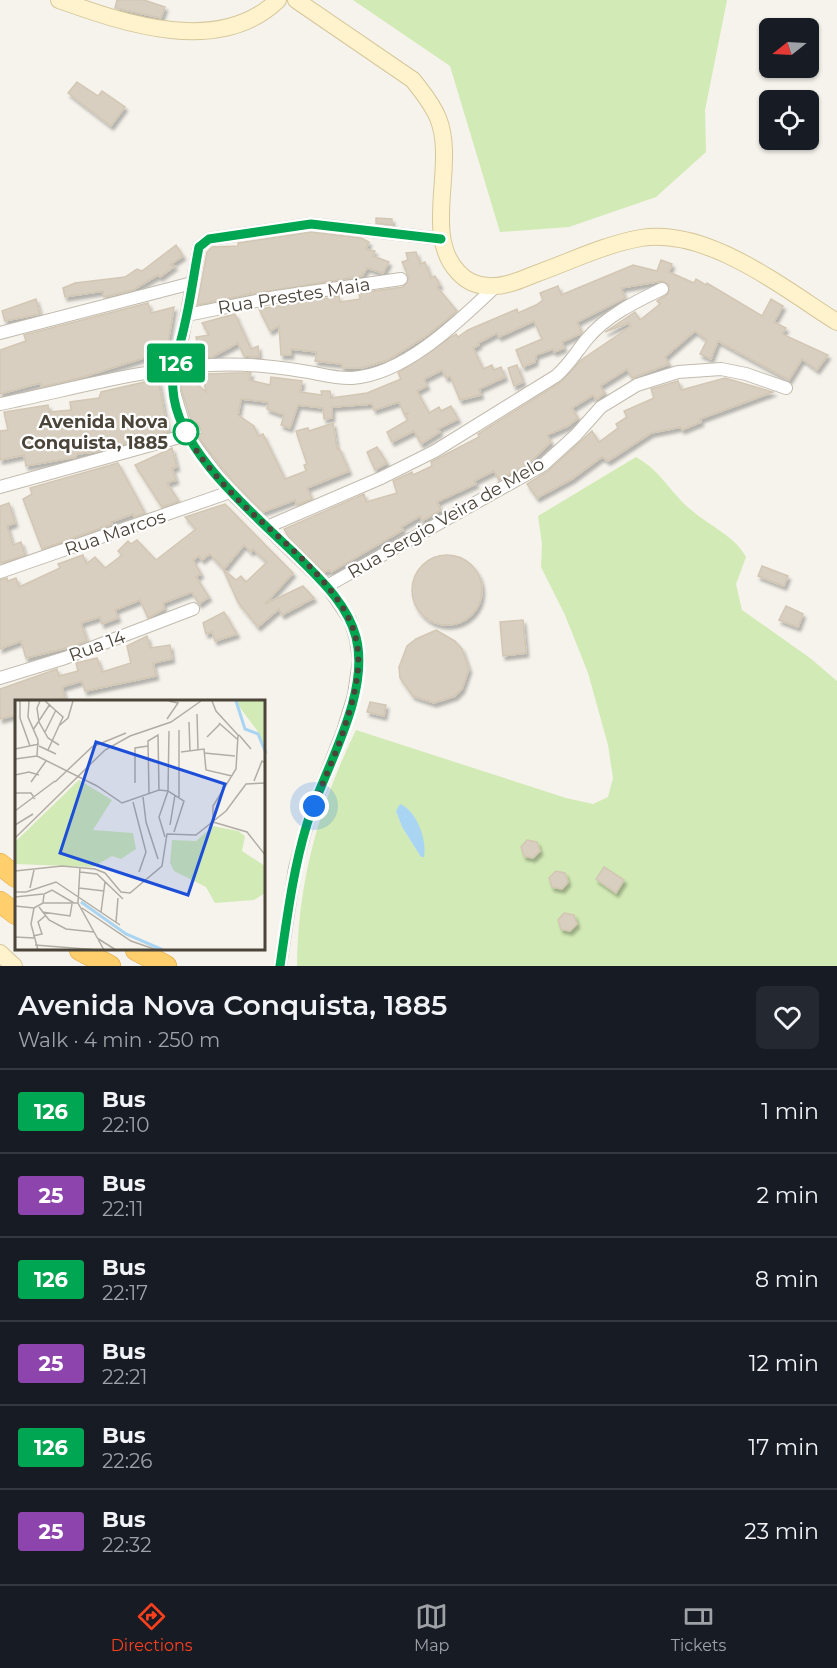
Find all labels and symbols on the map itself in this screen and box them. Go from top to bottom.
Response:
north arrow [759,18,819,78]
street label: Rua Prestes Maia [216,273,372,319]
line badge: 126 [142,344,210,382]
place label: Avenida Nova Conquista, 1885 [21,411,168,454]
marker: Avenida Nova Conquista, 1885 [173,419,199,445]
street label: Rua Sergio Veira de Melo [344,453,548,583]
street label: Rua Marcos [62,505,169,561]
street label: Rua 14 [66,626,129,666]
inset map [15,700,266,951]
your location [299,791,329,821]

